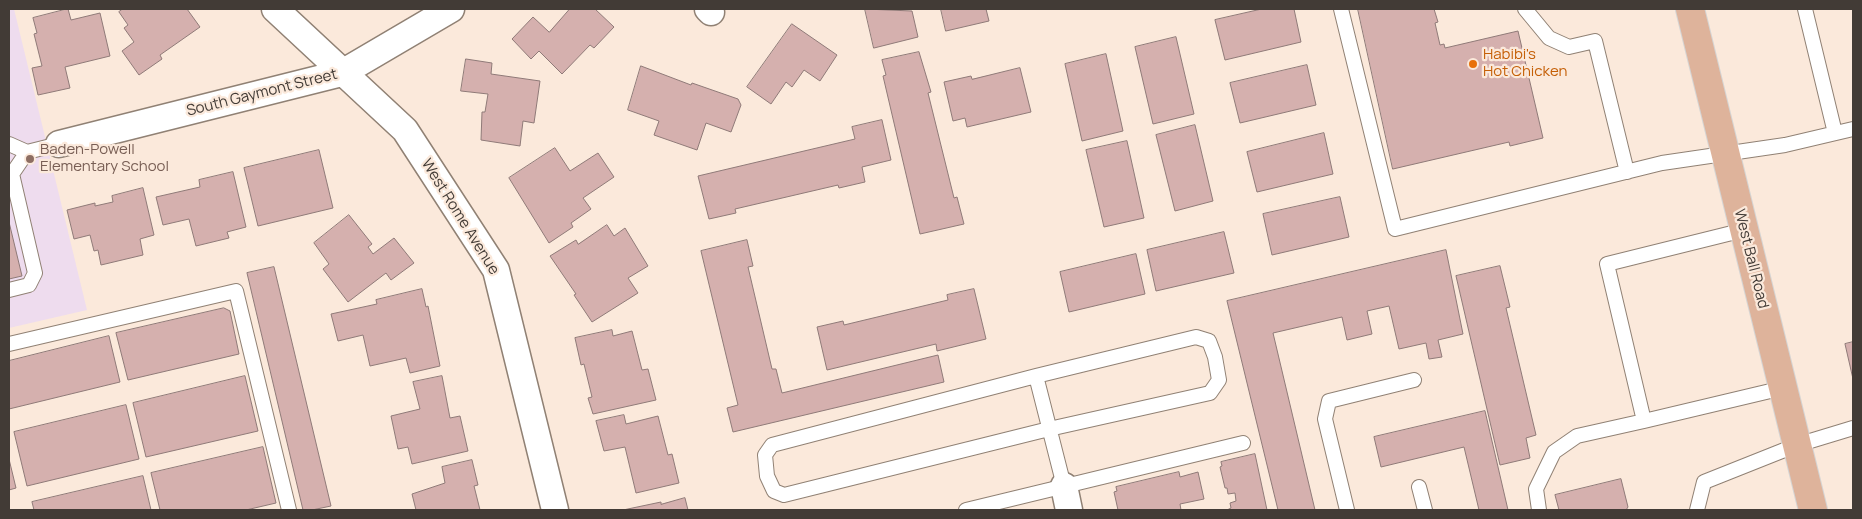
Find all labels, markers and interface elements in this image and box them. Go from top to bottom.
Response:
place label: Habibi's Hot Chicken [1483,46,1567,81]
marker: Habibi's Hot Chicken [1467,58,1479,70]
street label: South Gaymont Street [185,66,339,120]
place label: Baden-Powell Elementary School [40,141,169,176]
marker: Baden-Powell Elementary School [24,153,36,165]
street label: West Rome Avenue [417,156,503,278]
street label: West Ball Road [1730,207,1772,311]

